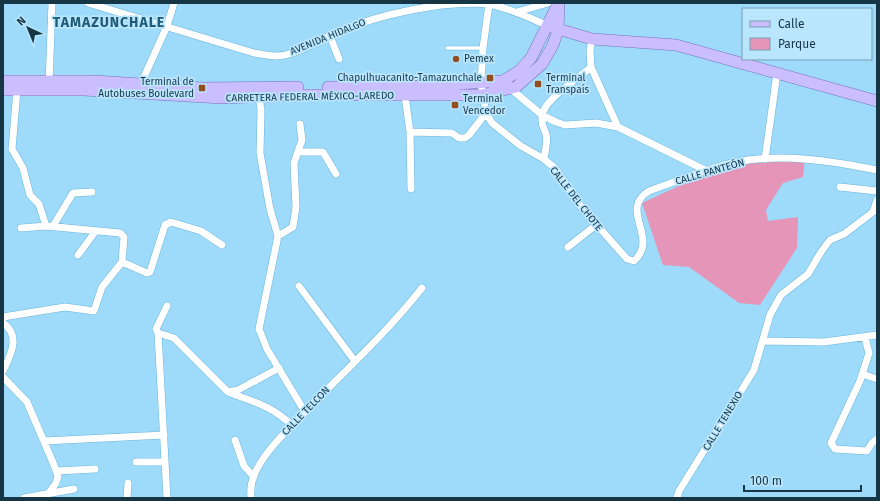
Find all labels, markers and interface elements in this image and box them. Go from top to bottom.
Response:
north arrow [8,8,48,48]
legend [742,8,872,60]
text: N [14,14,29,28]
district label: TAMAZUNCHALE [53,14,165,31]
street label: AVENIDA HIDALGO [288,16,368,58]
text: Calle [778,17,805,31]
text: Parque [778,37,816,51]
place label: Pemex [464,53,494,65]
marker: Pemex [451,54,461,64]
place label: Chapulhuacanito-Tamazunchale [337,72,482,84]
place label: Terminal Transpaís [546,72,589,96]
marker: Chapulhuacanito-Tamazunchale [485,73,495,83]
place label: Terminal de Autobuses Boulevard [98,76,194,100]
marker: Terminal Transpaís [533,79,543,89]
marker: Terminal de Autobuses Boulevard [197,83,207,93]
street label: CARRETERA FEDERAL MÉXICO-LAREDO [226,88,394,104]
place label: Terminal Vencedor [463,93,505,117]
marker: Terminal Vencedor [450,100,460,110]
street label: CALLE PANTEÓN [674,154,746,188]
street label: CALLE DEL CHOTE [547,164,605,234]
street label: CALLE TELCON [280,384,332,438]
street label: CALLE TENEXIO [701,389,746,453]
scale bar [744,467,861,493]
text: 100 m [750,474,782,488]

